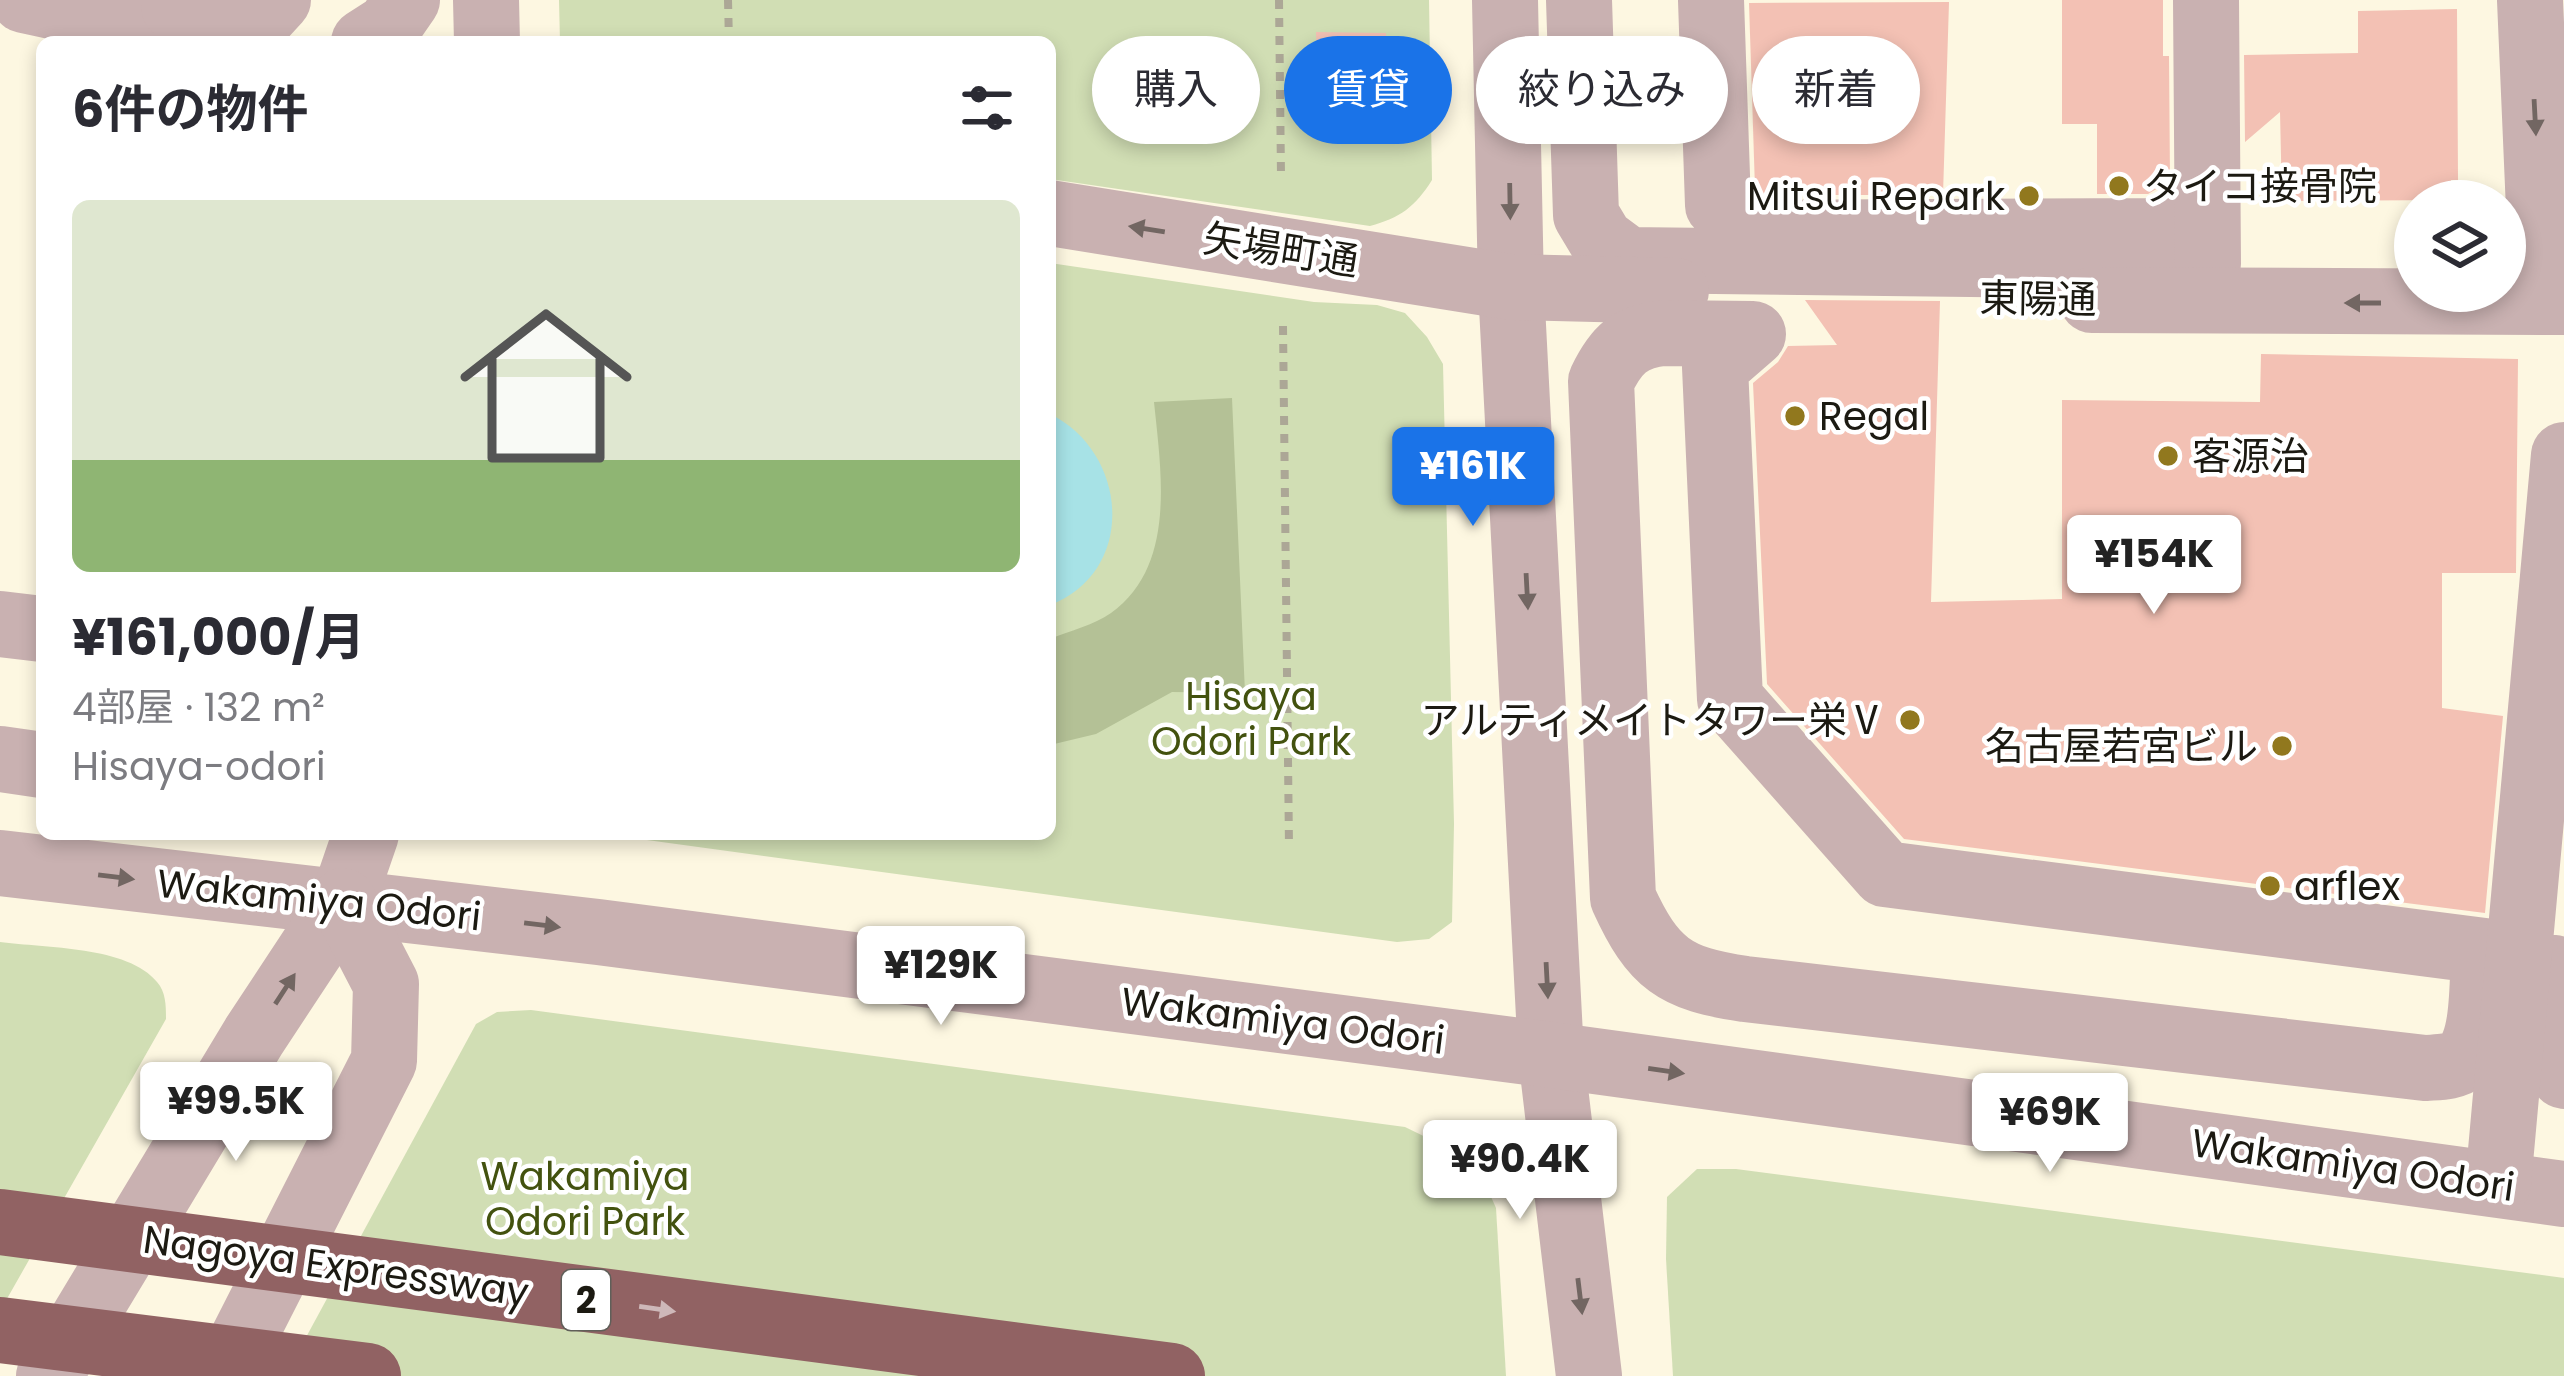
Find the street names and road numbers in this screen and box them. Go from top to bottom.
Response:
street label: 矢場町通 [1200,211,1362,289]
street label: 東陽通 [1979,270,2097,328]
street label: Wakamiya Odori [154,856,484,944]
street label: Wakamiya Odori [1118,974,1448,1068]
street label: Wakamiya Odori [2188,1115,2518,1215]
street label: Nagoya Expressway [140,1212,532,1320]
road number: 2 [562,1270,610,1330]

